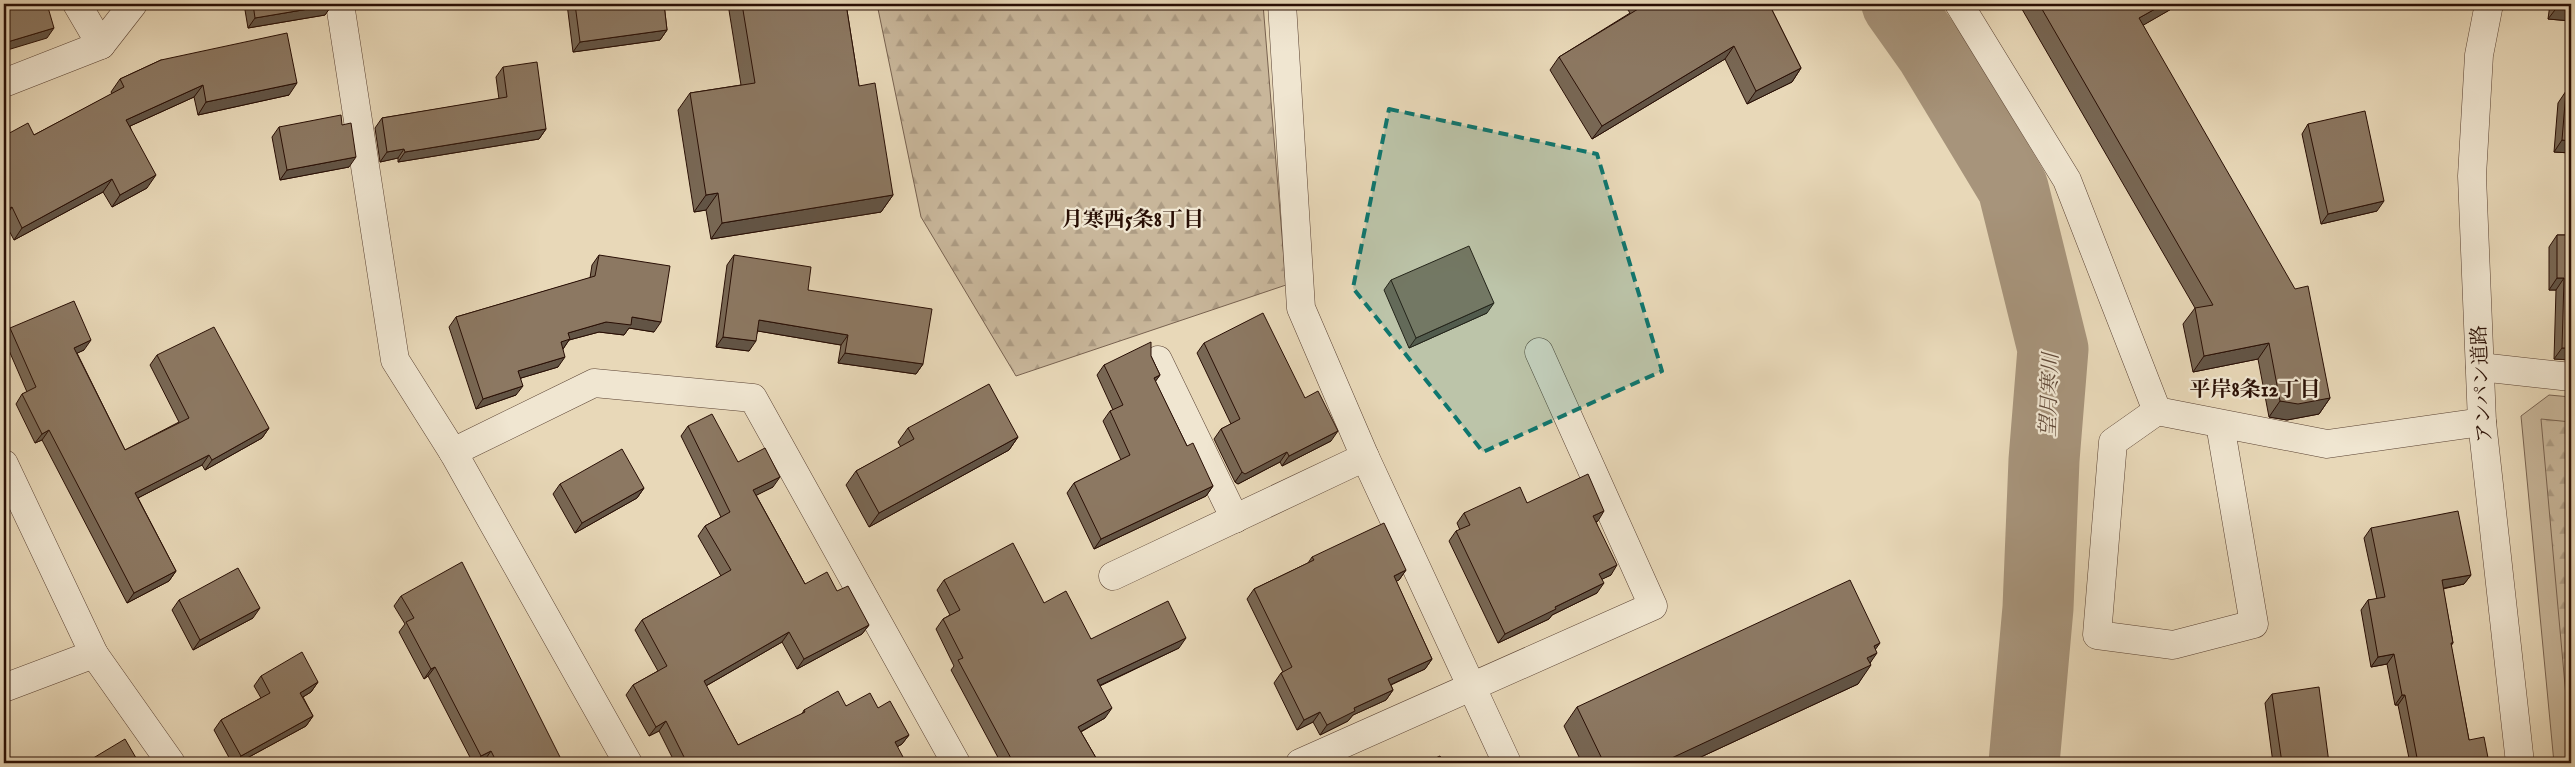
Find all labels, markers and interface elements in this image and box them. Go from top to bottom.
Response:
district label: 月寒西5条8丁目 [1062,207,1204,234]
street label: アンパン道路 [2467,324,2498,443]
water label: 望月寒川 [2036,351,2066,437]
district label: 平岸8条12丁目 [2190,377,2320,404]

